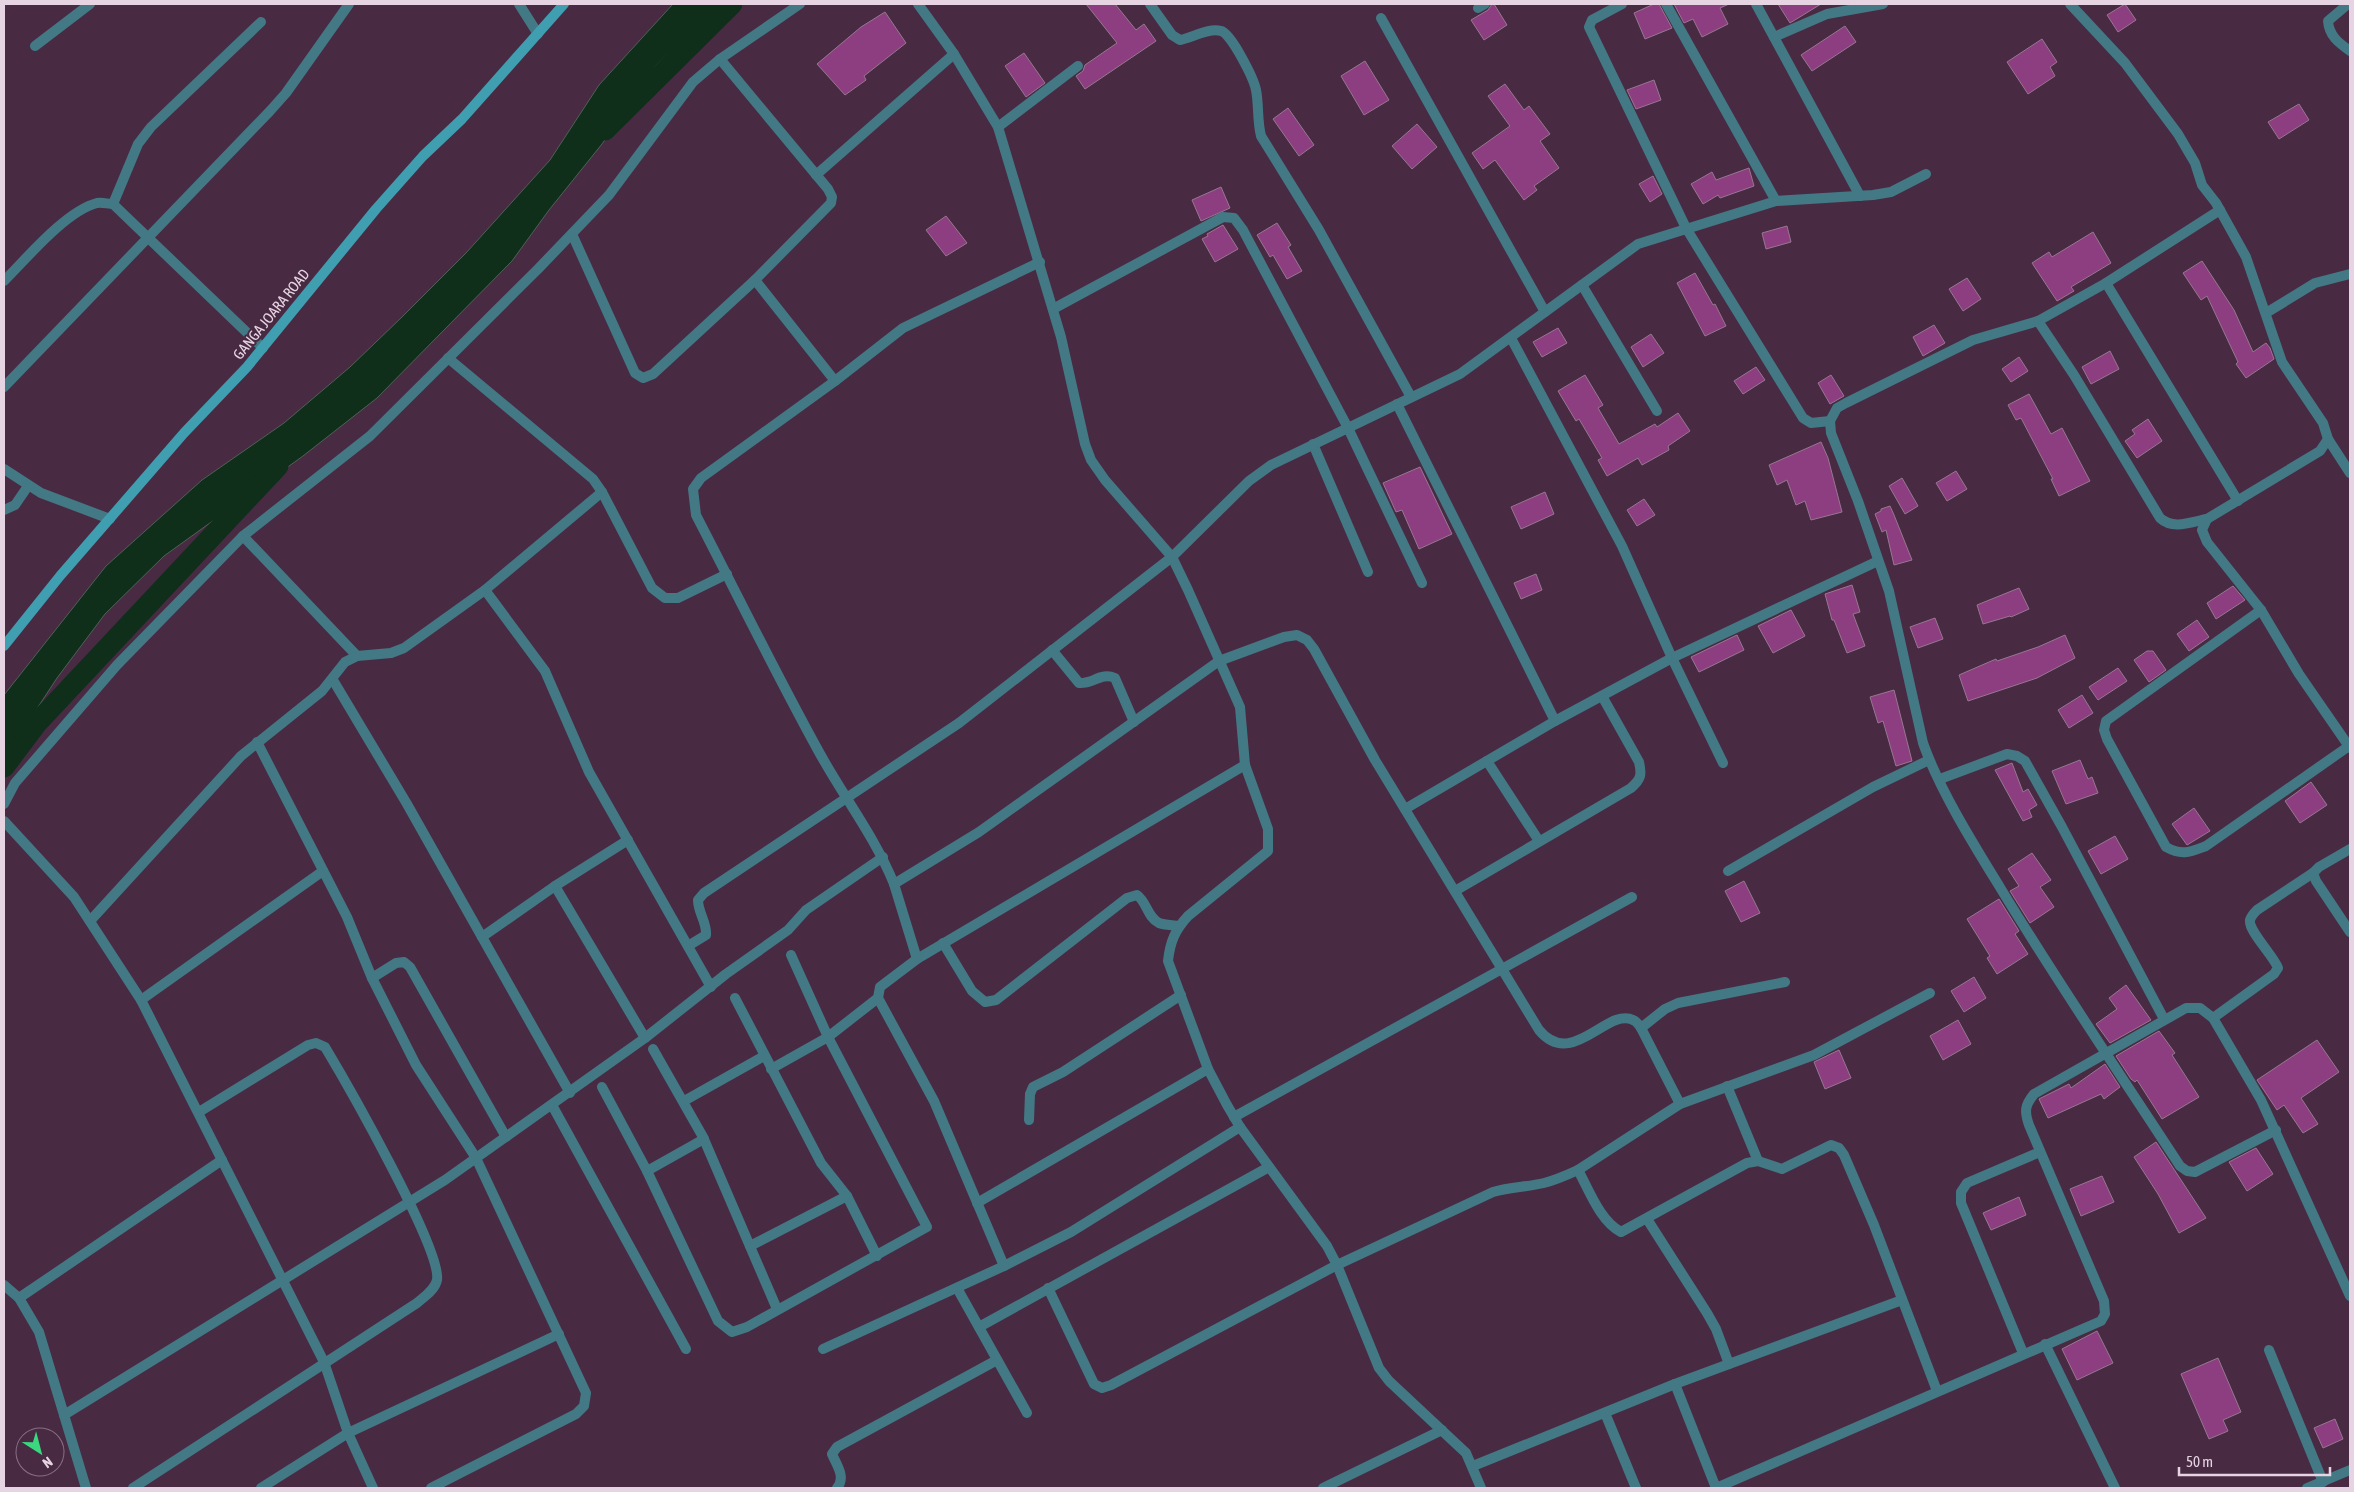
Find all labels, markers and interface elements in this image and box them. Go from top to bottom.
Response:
street label: GANGA JOARA ROAD [229,265,313,363]
north arrow [15,1427,65,1477]
scale bar [2179,1444,2330,1476]
text: 50 m [2186,1453,2213,1470]
text: N [40,1454,56,1471]

